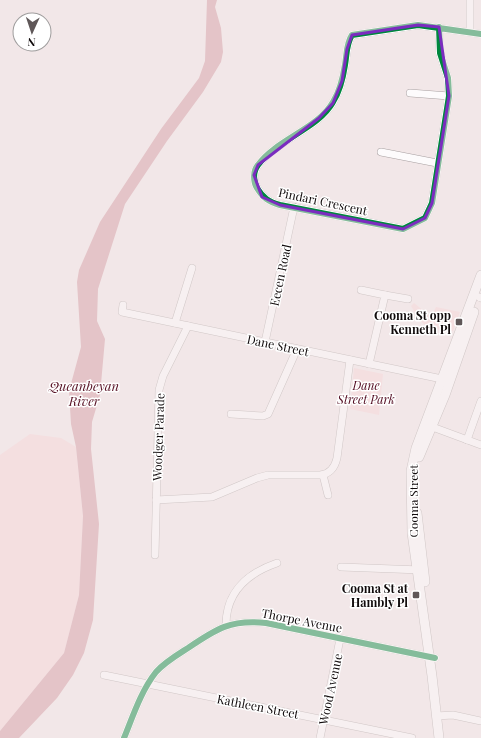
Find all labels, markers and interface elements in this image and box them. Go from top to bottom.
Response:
north arrow [12,12,52,52]
text: N [27,35,36,50]
street label: Pindari Crescent [277,184,370,218]
street label: Eecen Road [266,243,294,307]
place label: Cooma St opp Kenneth Pl [374,307,451,337]
marker: Cooma St opp Kenneth Pl [454,317,464,327]
street label: Dane Street [246,331,311,360]
water label: Queanbeyan River [48,377,119,409]
park label: Dane Street Park [336,377,395,407]
street label: Woodger Parade [148,393,168,482]
street label: Cooma Street [405,464,421,538]
place label: Cooma St at Hambly Pl [342,580,409,610]
marker: Cooma St at Hambly Pl [411,590,421,600]
street label: Thorpe Avenue [260,604,344,636]
street label: Wood Avenue [314,652,345,727]
street label: Kathleen Street [216,690,301,722]

